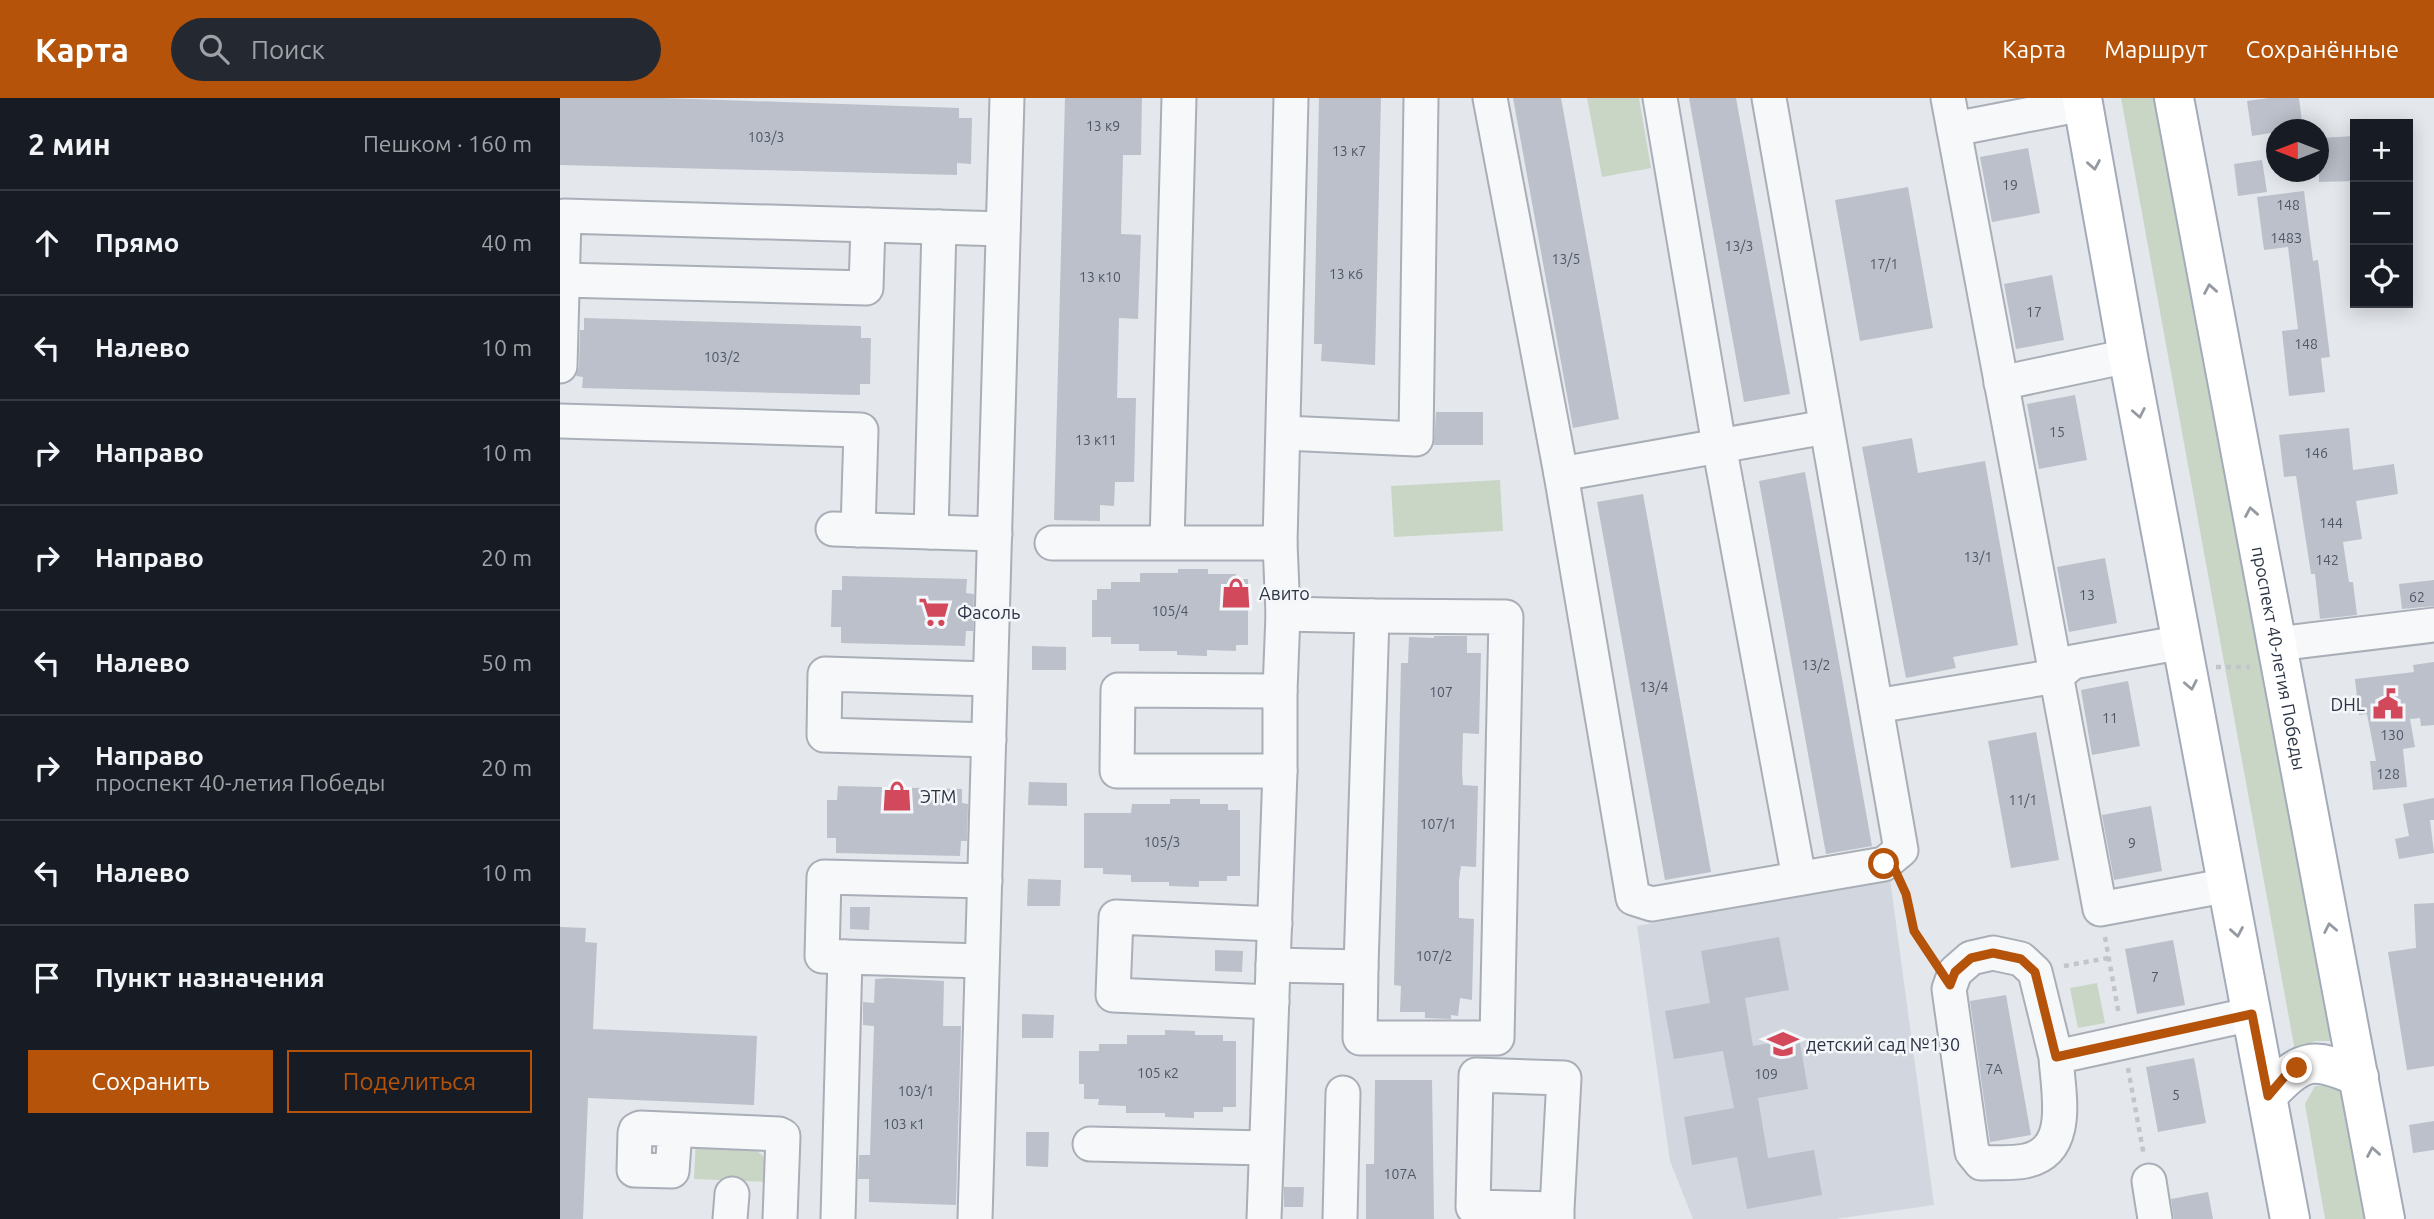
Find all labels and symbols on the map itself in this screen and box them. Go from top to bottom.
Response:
house number: 13 к9 [1086,118,1120,134]
north arrow [2266,119,2329,182]
house number: 103/3 [748,129,784,145]
house number: 13 к7 [1332,143,1366,159]
one-way arrow [2086,159,2101,171]
house number: 19 [2002,177,2018,193]
house number: 148 [2276,197,2300,213]
house number: 148З [2270,230,2302,246]
house number: 13/3 [1725,238,1753,254]
house number: 13/5 [1552,251,1580,267]
house number: 17/1 [1870,256,1898,272]
house number: 13 к6 [1329,266,1363,282]
house number: 13 к10 [1079,269,1121,285]
one-way arrow [2203,283,2218,295]
house number: 17 [2026,304,2042,320]
house number: 148 [2294,336,2318,352]
house number: 103/2 [704,349,740,365]
one-way arrow [2131,407,2146,419]
house number: 15 [2049,424,2065,440]
house number: 13 к11 [1075,432,1117,448]
house number: 146 [2304,445,2328,461]
one-way arrow [2244,506,2259,518]
house number: 144 [2319,515,2343,531]
street label: проспект 40-летия Победы [2249,545,2310,772]
house number: 13/1 [1964,549,1992,565]
house number: 142 [2315,552,2339,568]
shop icon: Авито [1219,576,1253,610]
place label: Авито [1259,583,1310,603]
house number: 13 [2079,587,2095,603]
house number: 62 [2409,589,2425,605]
supermarket icon: Фасоль [917,595,951,629]
place label: Фасоль [957,602,1020,622]
house number: 105/4 [1152,603,1188,619]
house number: 13/2 [1802,657,1830,673]
house number: 13/4 [1640,679,1669,695]
one-way arrow [2183,679,2198,691]
house number: 107 [1429,684,1453,700]
public building icon: DHL [2371,687,2405,721]
place label: DHL [2331,694,2365,714]
house number: 11 [2102,710,2118,726]
house number: 130 [2380,727,2404,743]
house number: 128 [2376,766,2400,782]
shop icon: ЭТМ [880,779,914,813]
place label: ЭТМ [920,786,956,806]
house number: 11/1 [2009,792,2037,808]
house number: 107/1 [1420,816,1456,832]
house number: 105/3 [1144,834,1180,850]
house number: 9 [2128,835,2136,851]
route start [1868,848,1899,879]
one-way arrow [2324,922,2339,934]
one-way arrow [2229,926,2244,938]
house number: 107/2 [1416,948,1452,964]
house number: 7 [2151,969,2159,985]
school or university icon: детский сад №130 [1766,1027,1800,1061]
place label: детский сад №130 [1806,1034,1960,1054]
route end [2281,1052,2312,1083]
house number: 7А [1986,1061,2003,1077]
house number: 105 к2 [1137,1065,1179,1081]
house number: 109 [1754,1066,1778,1082]
house number: 103/1 [898,1083,934,1099]
house number: 5 [2172,1087,2180,1103]
house number: 103 к1 [883,1116,925,1132]
one-way arrow [2366,1146,2381,1158]
house number: 107А [1384,1166,1416,1182]

